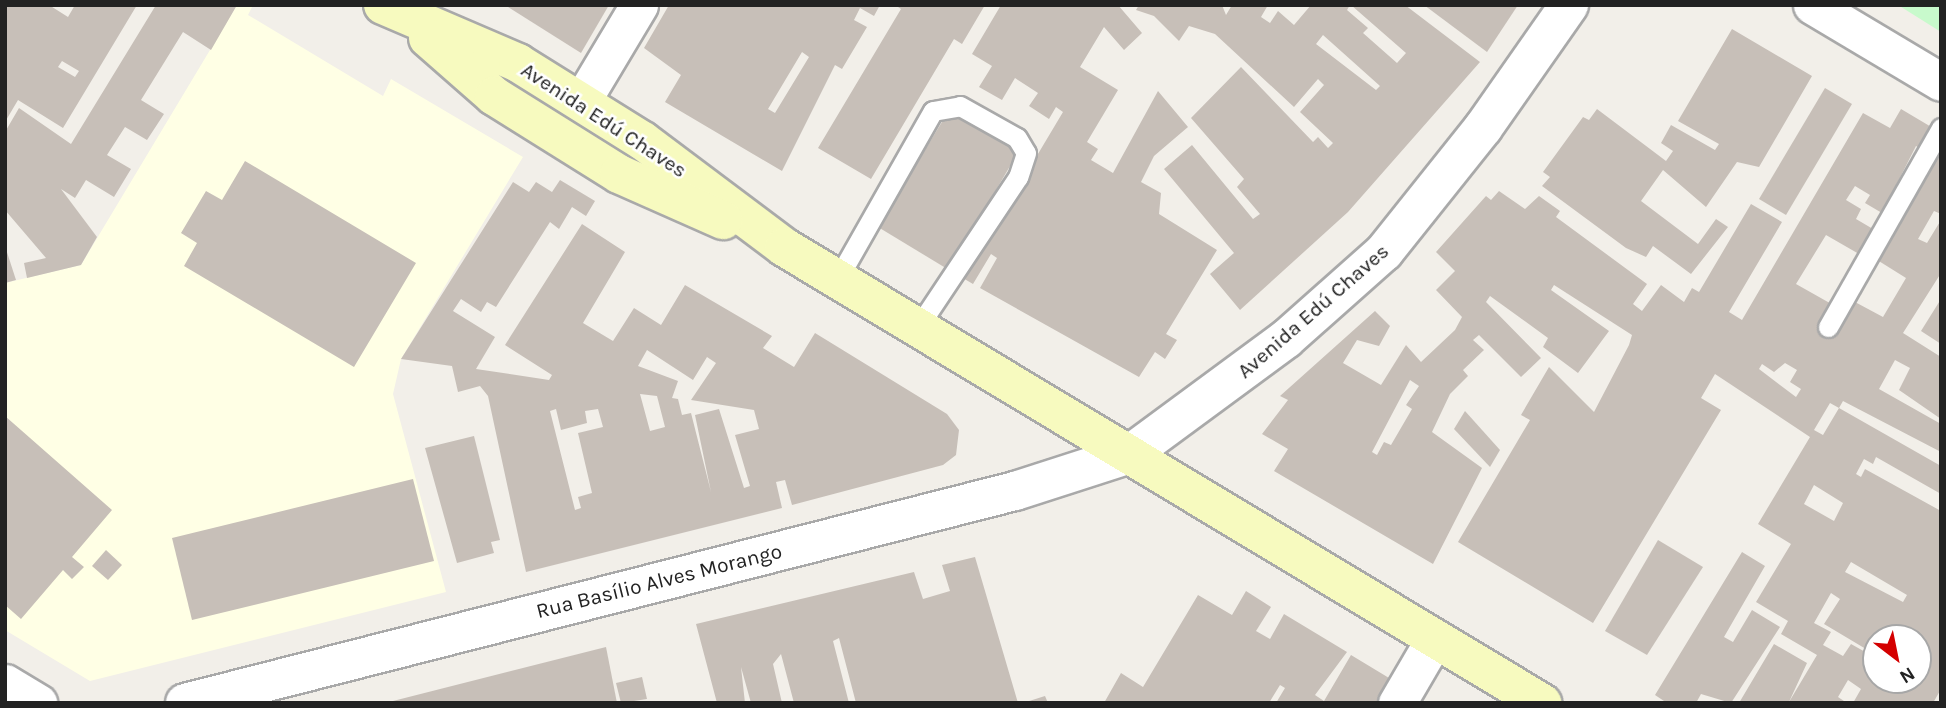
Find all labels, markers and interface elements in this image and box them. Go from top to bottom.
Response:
street label: Avenida Edú Chaves [517,57,691,183]
street label: Avenida Edú Chaves [1232,238,1394,384]
street label: Rua Basílio Alves Morango [534,538,784,624]
north arrow [1862,624,1932,694]
text: N [1895,662,1919,688]

